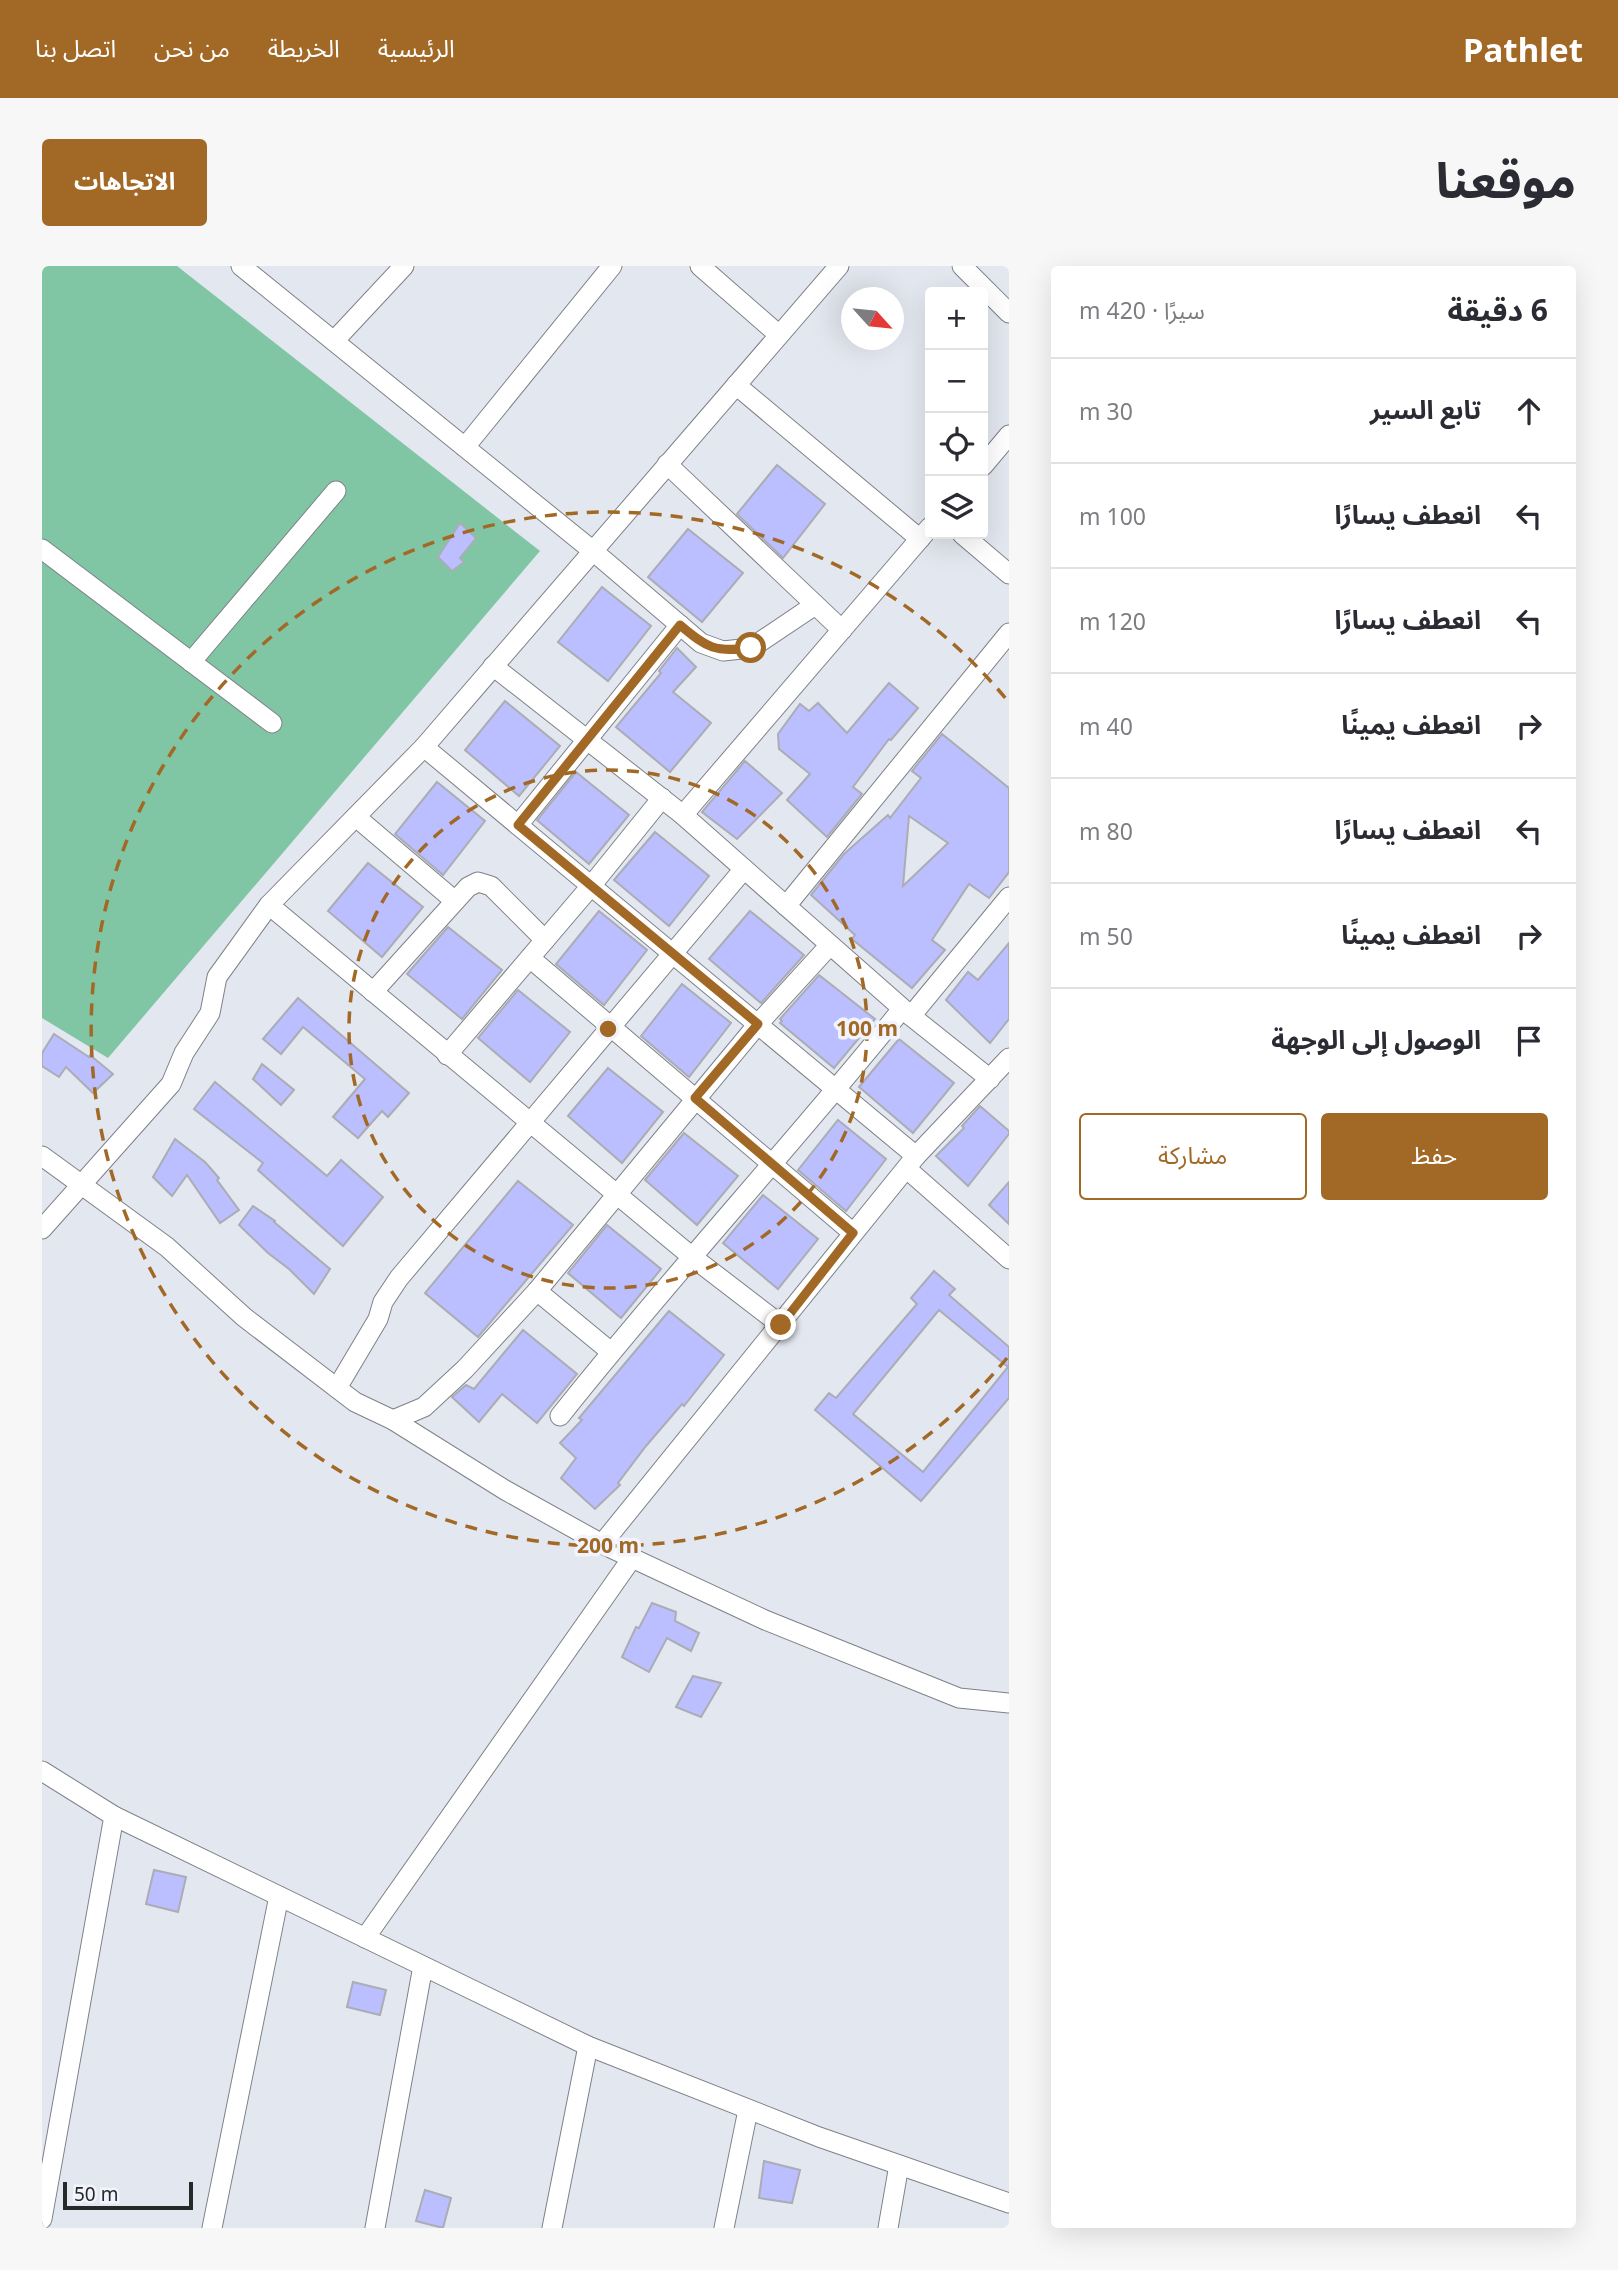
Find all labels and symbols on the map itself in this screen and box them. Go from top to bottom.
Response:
north arrow [841,287,904,350]
route start [735,632,766,663]
text: 100 m [836,1014,898,1042]
centre of rings [596,1017,620,1041]
route end [765,1309,796,1340]
text: 200 m [577,1531,639,1559]
scale bar [63,2179,192,2211]

